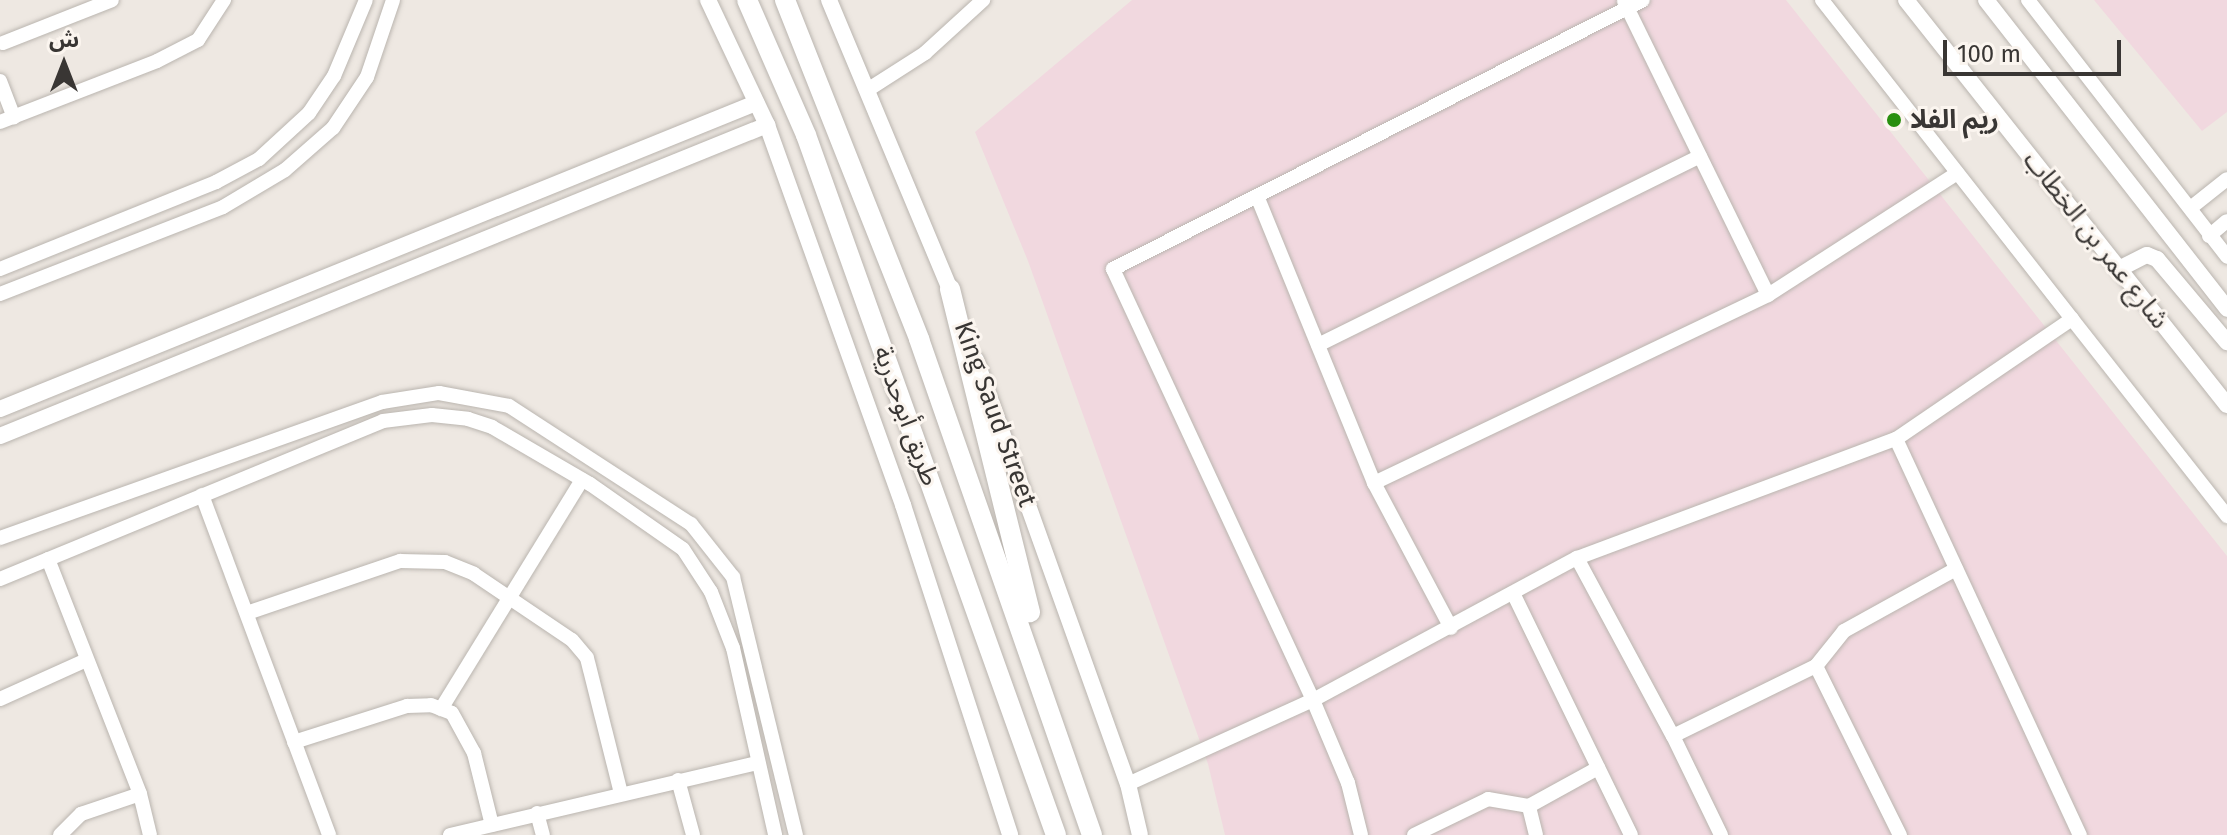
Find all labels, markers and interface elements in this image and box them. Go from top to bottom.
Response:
north arrow [24,24,104,104]
scale bar [1947,24,2125,74]
text: ش [49,26,79,53]
text: 100 m [1957,40,2021,68]
place label: ريم الفلا [1910,104,1999,136]
marker: ريم الفلا [1885,111,1903,129]
street label: شارع عمر بن الخطاب [2017,145,2175,335]
street label: King Saud Street [947,317,1043,511]
street label: طريق أبوحدرية [866,342,946,490]

